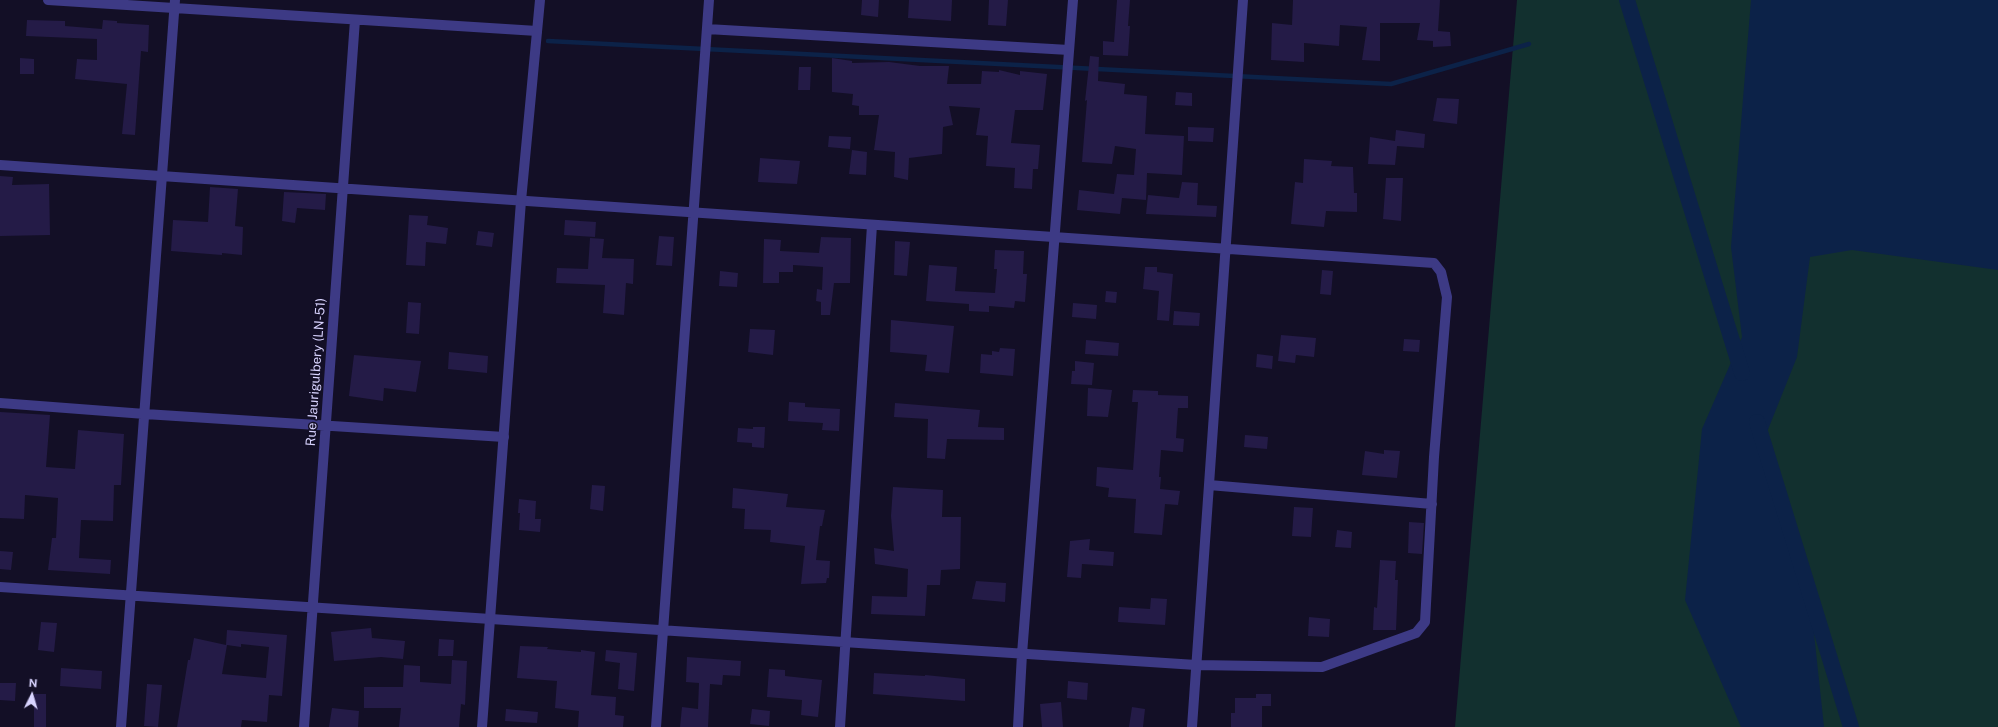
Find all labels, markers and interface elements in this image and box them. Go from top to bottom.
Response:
street label: Rue Jaurigulbery (LN-51) [303,297,329,447]
north arrow [12,675,52,715]
text: N [28,677,38,689]

